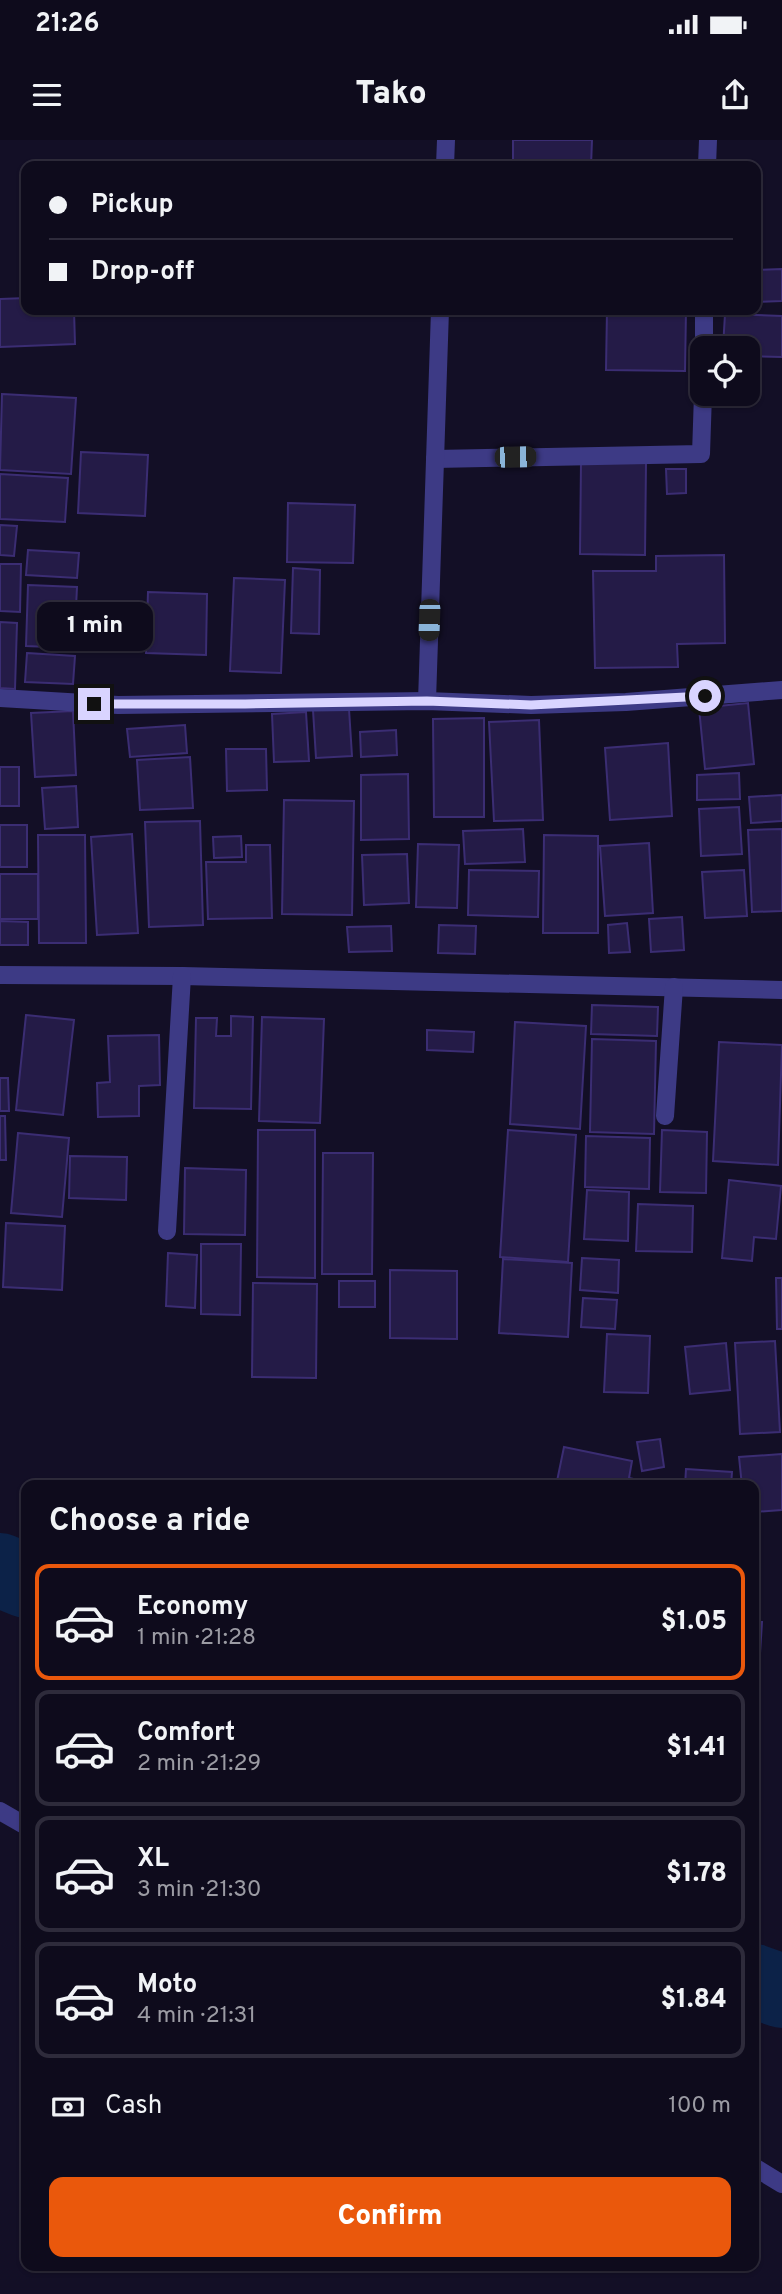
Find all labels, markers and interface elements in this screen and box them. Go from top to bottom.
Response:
text: 21:26 [35,8,100,41]
text: Tako [355,75,427,115]
icon: menu [28,76,66,114]
icon: share [716,76,754,114]
text: Pickup [91,189,174,222]
text: Drop-off [91,256,194,289]
map controls [690,336,760,406]
button: locate [690,336,760,406]
car [494,446,537,468]
car [418,599,441,641]
callout: 1 min [36,602,152,652]
text: 1 min [67,612,123,641]
route start [689,680,721,712]
route end [78,688,110,720]
text: Choose a ride [49,1502,250,1542]
icon: car [53,1591,116,1654]
text: Economy [137,1591,248,1624]
text: $1.05 [661,1606,727,1639]
text: 1 min · 21:28 [137,1624,256,1653]
icon: car [53,1717,116,1780]
text: Comfort [137,1717,235,1750]
text: $1.41 [666,1732,727,1765]
text: 2 min · 21:29 [137,1750,261,1779]
icon: car [53,1843,116,1906]
text: XL [137,1843,169,1876]
text: $1.78 [666,1858,727,1891]
text: 3 min · 21:30 [137,1876,262,1905]
icon: car [53,1969,116,2032]
text: Moto [137,1969,197,2002]
text: $1.84 [660,1984,727,2017]
text: 4 min · 21:31 [137,2002,256,2031]
icon: cash [49,2088,87,2126]
text: Cash [105,2090,162,2123]
text: 100 m [668,2092,731,2121]
button: Confirm [49,2177,731,2257]

